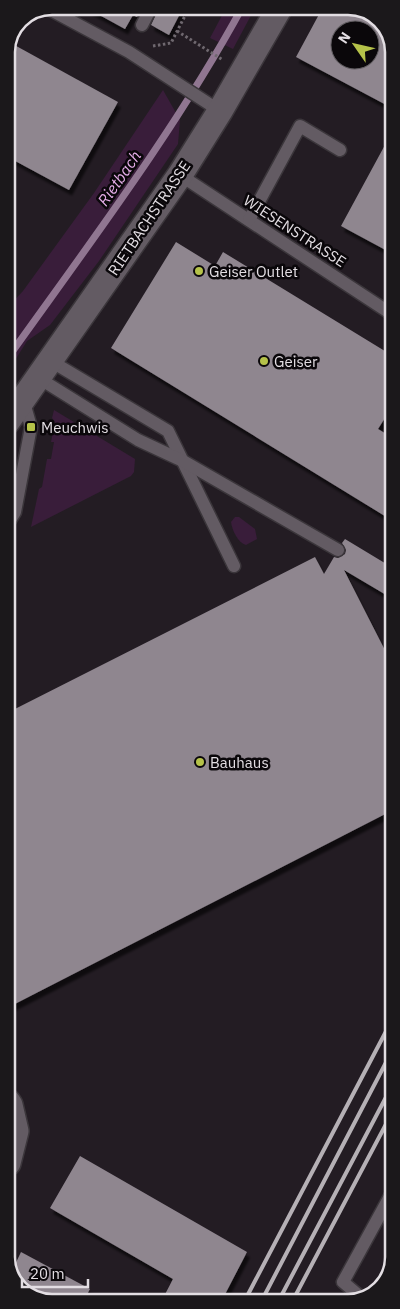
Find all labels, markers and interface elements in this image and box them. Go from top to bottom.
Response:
north arrow [330,20,380,70]
text: N [334,28,355,47]
water label: Rietbach [93,147,145,209]
street label: RIETBACHSTRASSE [104,157,194,279]
street label: WIESENSTRASSE [240,191,350,271]
place label: Geiser Outlet [209,262,298,281]
marker: Geiser Outlet [193,265,205,277]
place label: Geiser [274,352,318,371]
marker: Geiser [258,355,270,367]
place label: Meuchwis [41,418,109,437]
marker: Meuchwis [25,421,37,433]
place label: Bauhaus [210,753,269,772]
marker: Bauhaus [194,756,206,768]
scale bar [22,1256,89,1288]
text: 20 m [30,1264,65,1283]

